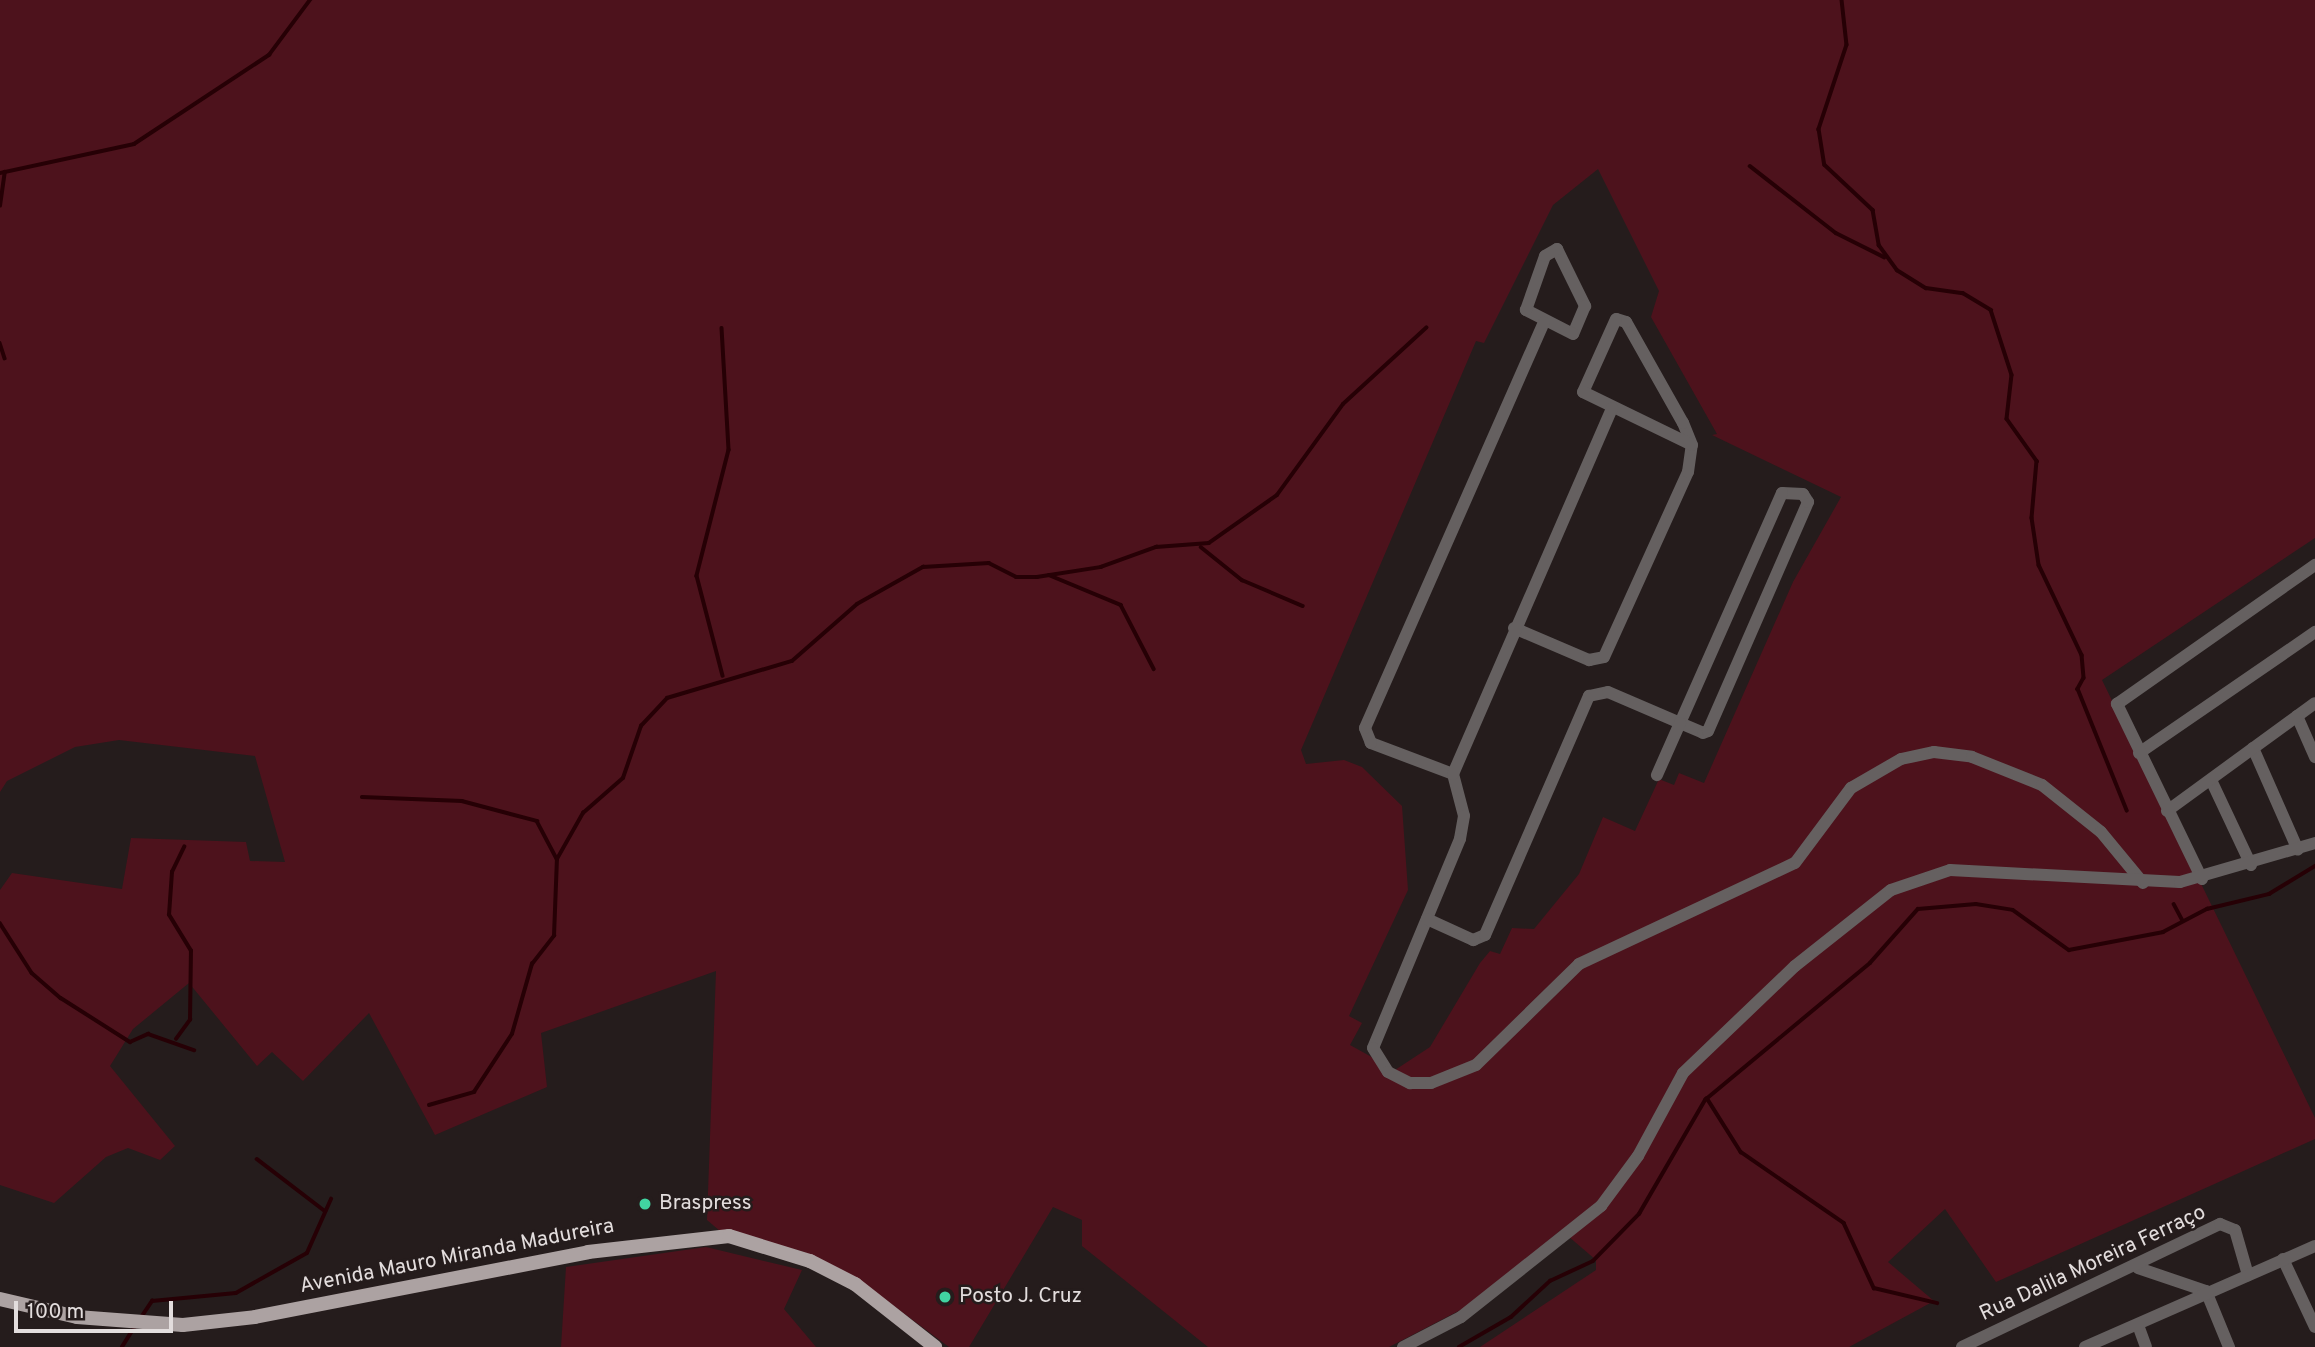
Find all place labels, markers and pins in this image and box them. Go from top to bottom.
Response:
place label: Braspress [659,1191,752,1217]
marker: Braspress [637,1196,653,1212]
place label: Posto J. Cruz [959,1284,1082,1310]
marker: Posto J. Cruz [937,1289,953,1305]

